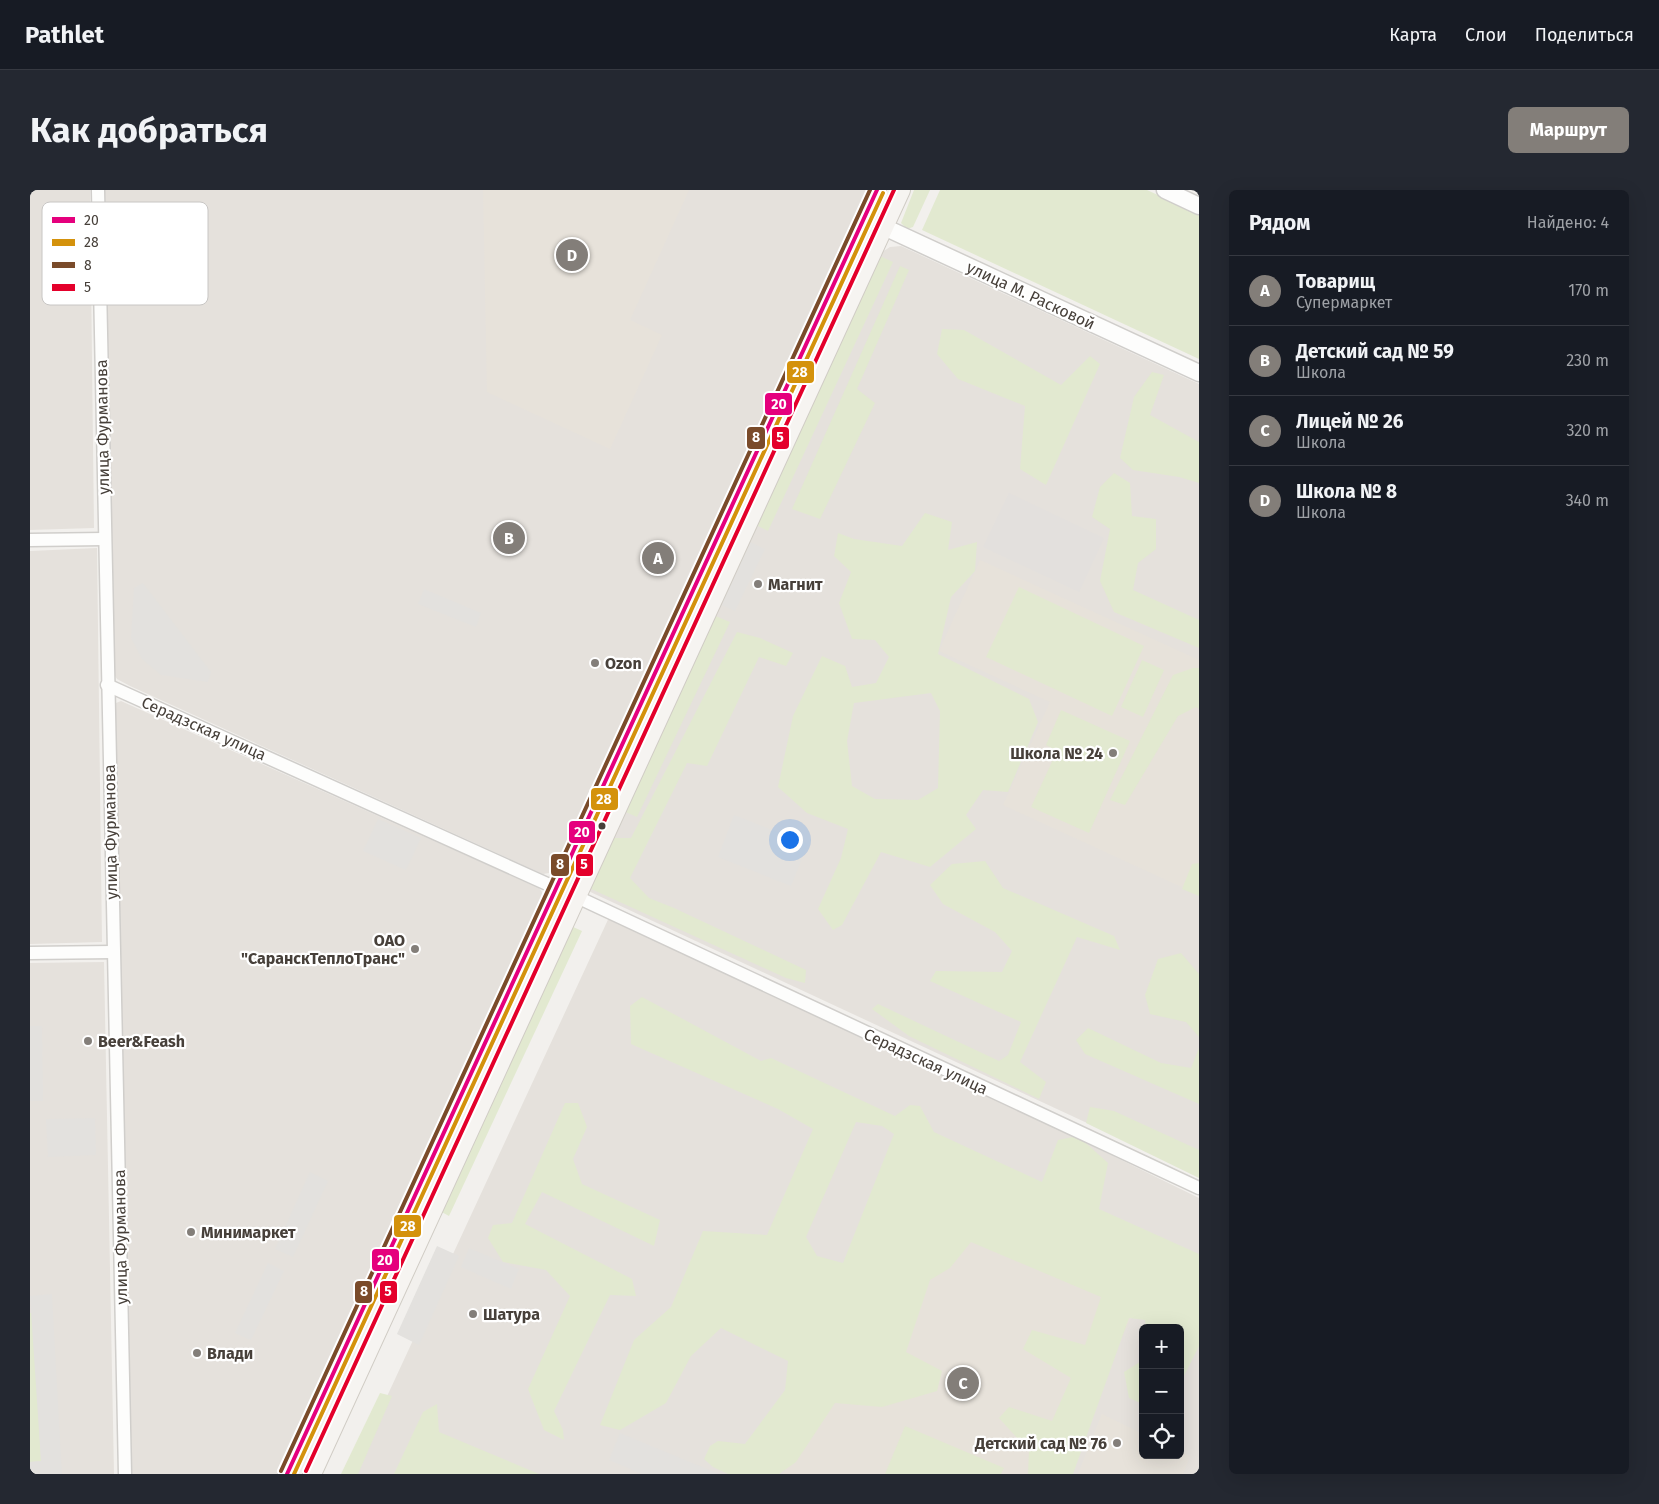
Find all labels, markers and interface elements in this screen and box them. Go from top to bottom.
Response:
text: Pathlet [25,21,104,49]
text: Карта [1389,24,1437,46]
text: Слои [1465,24,1507,46]
text: Поделиться [1535,24,1634,46]
button: Маршрут [1508,107,1629,153]
text: Как добраться [30,109,268,151]
legend [42,202,208,305]
text: Рядом [1249,210,1310,236]
text: 20 [84,212,99,229]
text: Найдено: 4 [1527,213,1609,232]
text: 28 [84,234,99,251]
pin: D [556,236,588,274]
text: 8 [84,257,92,274]
street label: улица М. Расковой [964,257,1098,334]
text: Товарищ [1296,270,1375,293]
text: 5 [84,279,91,296]
text: A [1260,281,1270,300]
text: 170 m [1568,281,1609,300]
text: Супермаркет [1296,293,1392,312]
text: Детский сад № 59 [1296,340,1454,363]
text: B [1260,351,1270,370]
text: 230 m [1566,351,1609,370]
street label: улица Фурманова [92,359,113,495]
line badge: 28 [786,360,815,384]
text: Школа [1296,363,1346,382]
text: 28 [792,364,808,381]
line badge: 20 [764,392,793,416]
text: 20 [771,396,787,413]
text: Лицей № 26 [1296,410,1404,433]
text: C [1260,421,1270,440]
text: 320 m [1566,421,1609,440]
line badge: 8 [746,426,766,450]
line badge: 5 [771,426,790,450]
text: 8 [752,429,760,446]
text: 5 [776,429,784,446]
text: Школа [1296,433,1346,452]
text: Школа № 8 [1296,480,1397,503]
text: D [1260,491,1270,510]
text: 340 m [1566,491,1609,510]
text: Школа [1296,503,1346,522]
pin: B [493,519,525,557]
pin: A [642,539,674,577]
place label: Магнит [768,575,823,594]
marker: Магнит [752,578,764,590]
place label: Ozon [605,654,642,673]
marker: Ozon [589,657,601,669]
street label: Серадзская улица [139,692,269,764]
place label: Школа № 24 [1010,744,1103,763]
marker: Школа № 24 [1107,747,1119,759]
street label: улица Фурманова [100,764,121,900]
line badge: 28 [590,787,619,811]
text: 28 [596,791,612,808]
line badge: 20 [568,820,596,844]
unlabelled marker [597,821,607,831]
text: 20 [574,824,590,841]
your location [777,827,803,853]
line badge: 8 [550,853,570,877]
line badge: 5 [575,853,594,877]
text: 8 [556,856,564,873]
text: 5 [580,856,588,873]
place label: ОАО "СаранскТеплоТранс" [241,931,405,968]
marker: ОАО "СаранскТеплоТранс" [409,943,421,955]
street label: Серадзская улица [861,1024,991,1098]
place label: Beer&Feash [98,1032,185,1051]
marker: Beer&Feash [82,1035,94,1047]
street label: улица Фурманова [110,1169,131,1305]
line badge: 28 [393,1214,422,1238]
text: 28 [400,1218,416,1235]
place label: Минимаркет [201,1223,296,1242]
marker: Минимаркет [185,1226,197,1238]
line badge: 20 [371,1248,400,1272]
text: 20 [377,1252,393,1269]
line badge: 8 [354,1280,373,1304]
line badge: 5 [379,1280,398,1304]
text: 8 [360,1283,368,1300]
text: 5 [384,1283,392,1300]
place label: Шатура [483,1305,540,1324]
marker: Шатура [467,1308,479,1320]
map controls [1139,1324,1184,1459]
button: + [1139,1324,1184,1369]
place label: Влади [207,1344,253,1363]
marker: Влади [191,1347,203,1359]
pin: C [947,1364,979,1402]
button: − [1139,1369,1184,1414]
button: locate [1139,1414,1184,1459]
place label: Детский сад № 76 [974,1434,1107,1453]
marker: Детский сад № 76 [1111,1437,1123,1449]

